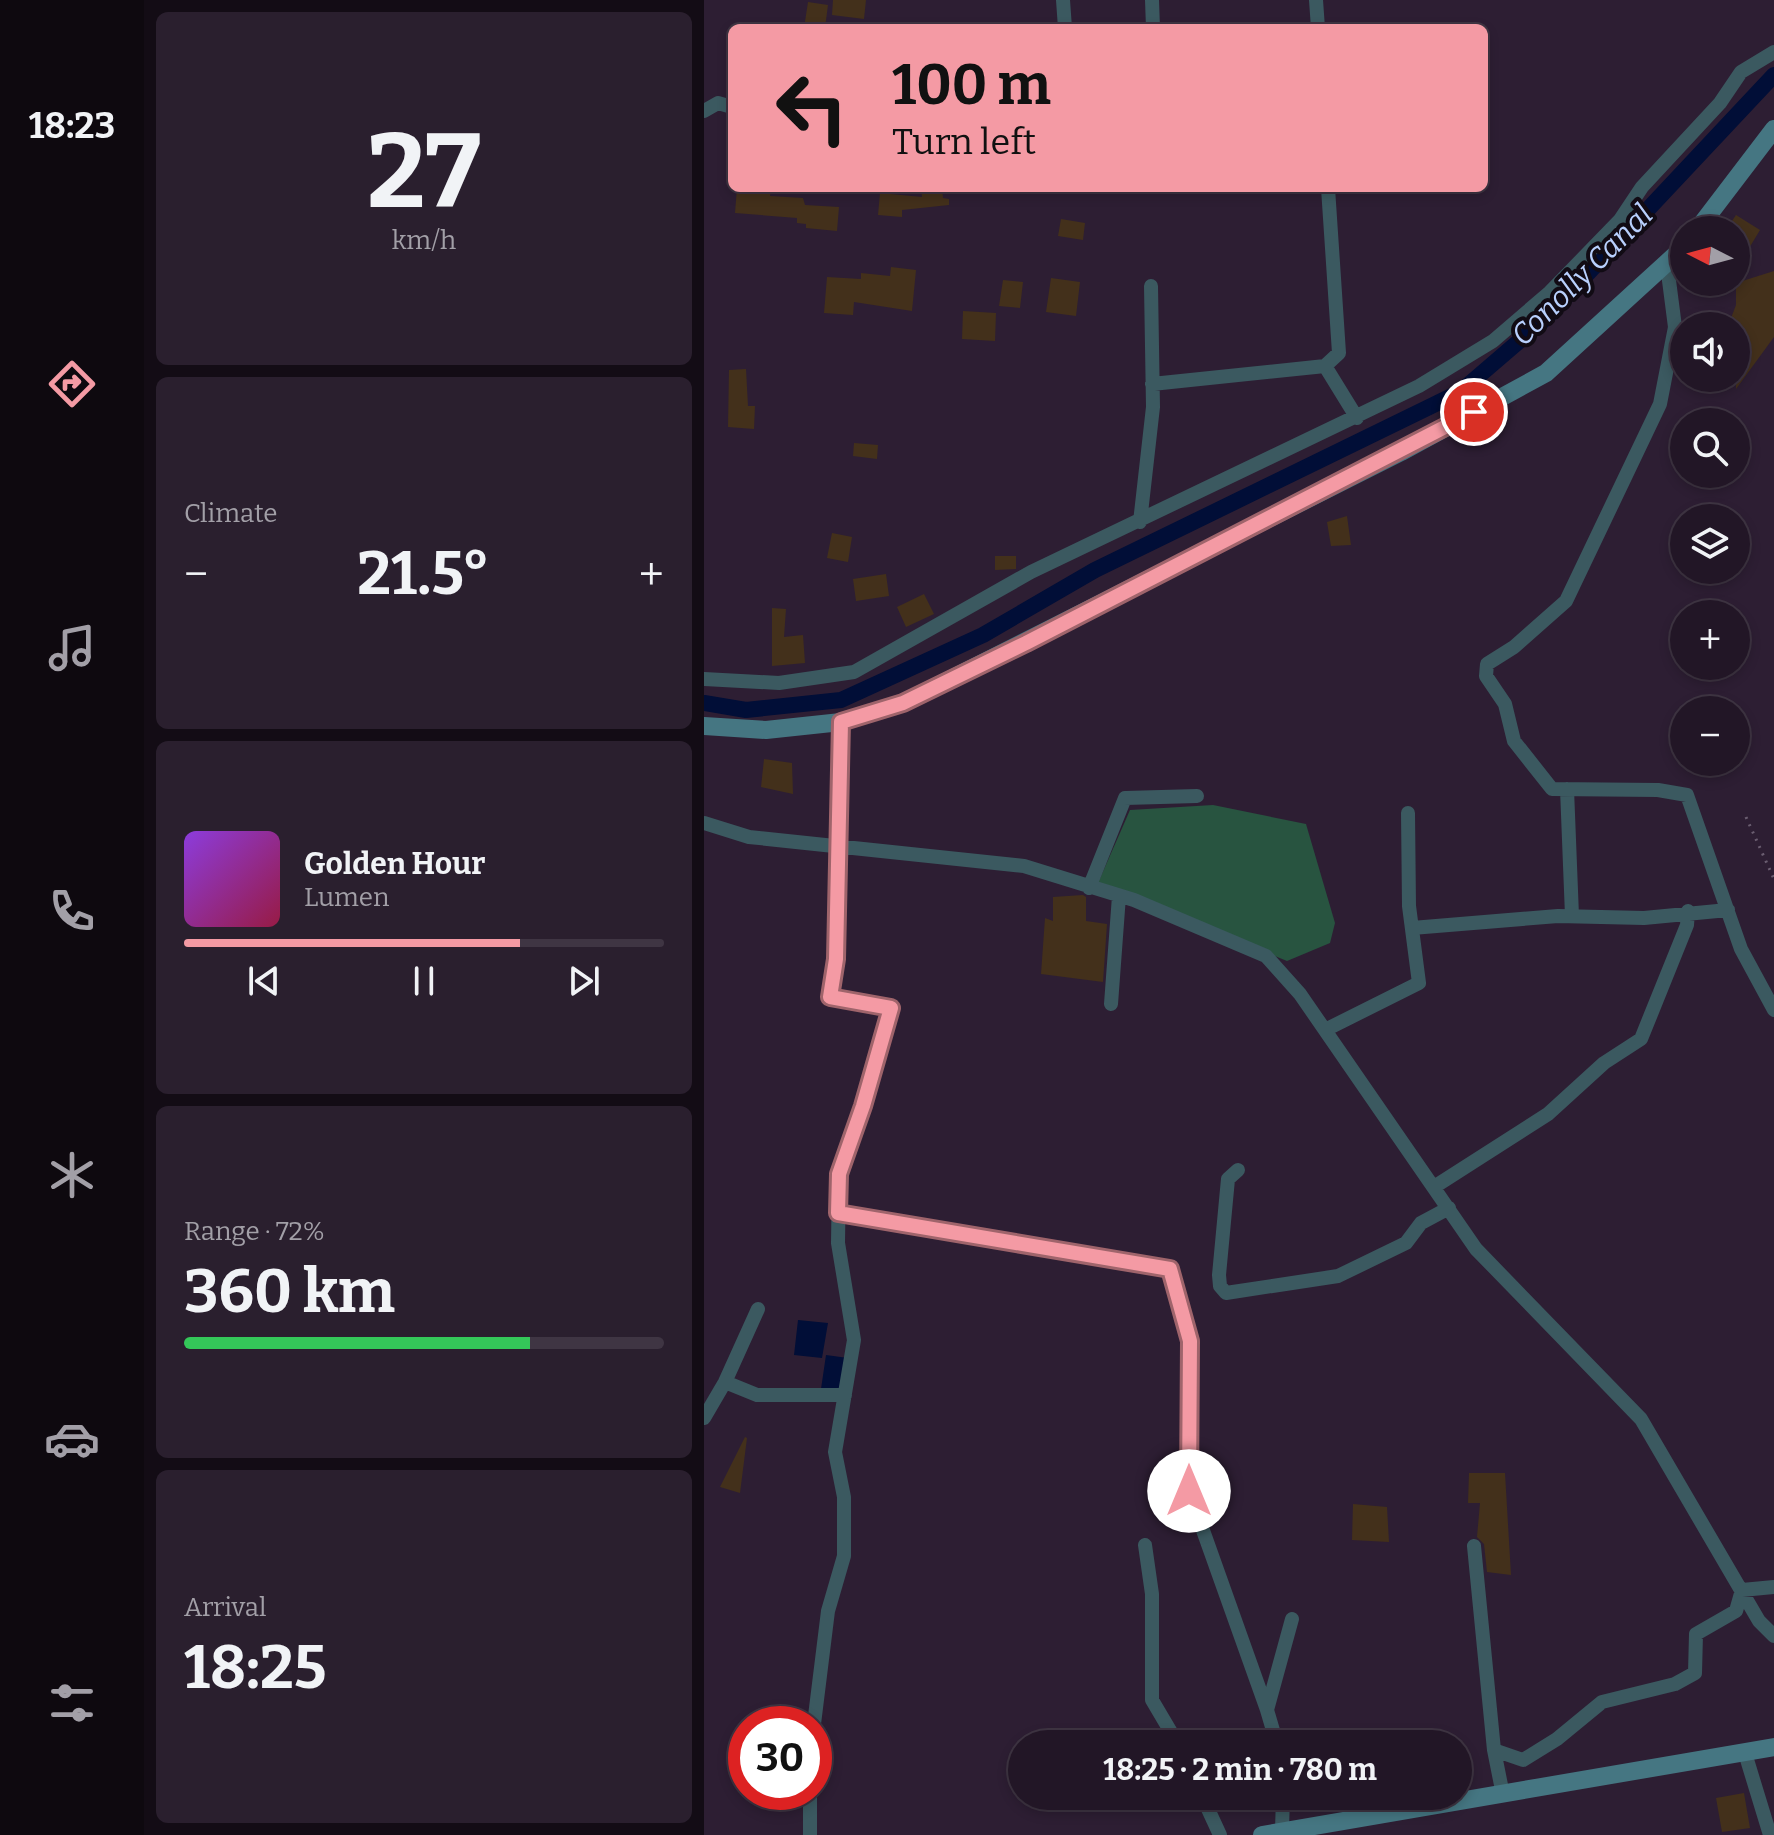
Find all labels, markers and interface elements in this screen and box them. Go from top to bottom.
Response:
text: 100 m [892,52,1051,119]
icon: left [760,56,864,160]
text: 18:23 [29,104,115,148]
text: 27 [367,110,481,235]
text: Turn left [892,120,1036,164]
water label: Conolly Canal [1504,197,1660,353]
north arrow [1670,216,1750,296]
map controls [1670,216,1750,776]
text: km/h [392,225,456,256]
button: sound [1670,312,1750,392]
icon: directions [44,356,100,412]
pin [1440,378,1508,446]
icon: arrive [1452,390,1496,434]
button: search [1670,408,1750,488]
text: Climate [184,498,278,529]
button: layers [1670,504,1750,584]
text: 21.5° [357,538,490,610]
text: − [184,548,208,601]
text: + [639,548,664,601]
button: + [1670,600,1750,680]
icon: music [44,620,100,676]
button: − [1670,696,1750,776]
text: Golden Hour [304,846,485,882]
text: Lumen [304,882,390,913]
icon: phone [44,883,100,939]
icon: previous [242,959,286,1003]
icon: pause [402,959,446,1003]
icon: next [562,959,606,1003]
icon: climate [44,1147,100,1203]
text: Range · 72% [184,1216,325,1247]
text: 360 km [184,1256,395,1328]
icon: car [44,1411,100,1467]
position arrow [1147,1449,1231,1533]
text: Arrival [184,1592,266,1623]
text: 18:25 [184,1632,327,1704]
icon: filters [44,1675,100,1731]
speed limit sign: 30 [728,1706,832,1810]
text: 18:25 · 2 min · 780 m [1103,1752,1377,1788]

